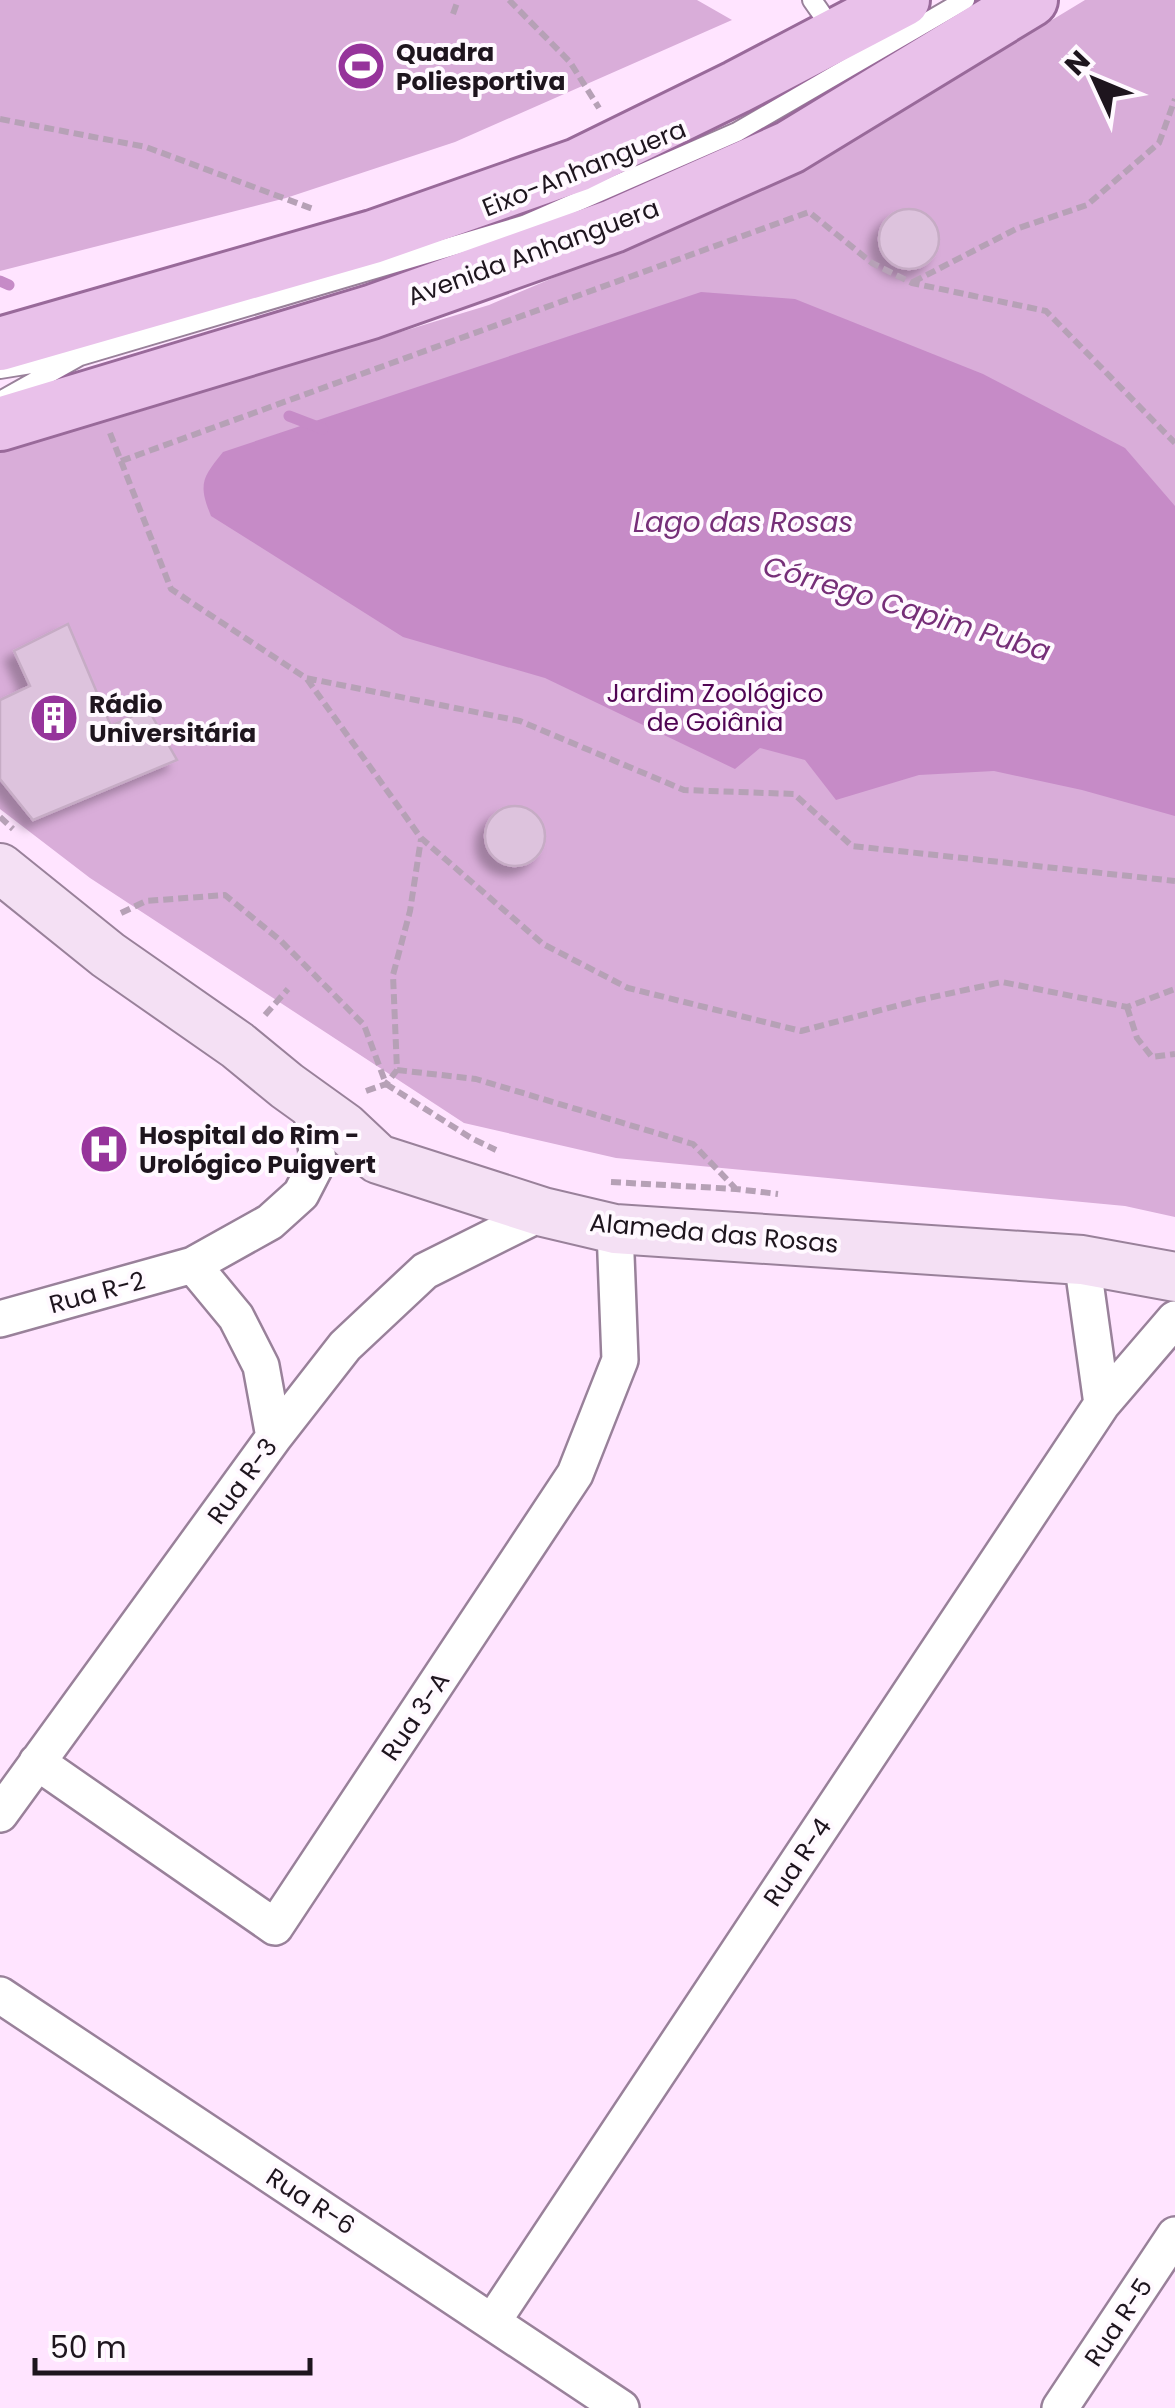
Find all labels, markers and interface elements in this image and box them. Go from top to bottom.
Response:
north arrow [1045,30,1145,130]
place label: Quadra Poliesportiva [396,35,565,99]
sports icon: Quadra Poliesportiva [335,40,387,92]
text: N [1056,42,1099,84]
street label: Eixo-Anhanguera [477,112,691,225]
street label: Avenida Anhanguera [402,191,664,314]
water label: Lago das Rosas [633,503,853,542]
water label: Córrego Capim Puba [758,546,1055,671]
park label: Jardim Zoológico de Goiânia [607,676,823,740]
place label: Rádio Universitária [89,687,256,751]
building icon: Rádio Universitária [28,692,80,744]
place label: Hospital do Rim - Urológico Puigvert [139,1118,376,1182]
hospital icon: Hospital do Rim - Urológico Puigvert [78,1123,130,1175]
street label: Alameda das Rosas [588,1205,840,1262]
street label: Rua R-2 [45,1263,149,1322]
street label: Rua R-3 [199,1431,286,1531]
street label: Rua 3-A [373,1665,458,1768]
street label: Rua R-4 [755,1811,840,1913]
street label: Rua R-6 [259,2160,362,2243]
street label: Rua R-5 [1076,2271,1161,2373]
scale bar [35,2313,310,2375]
text: 50 m [50,2326,127,2369]

